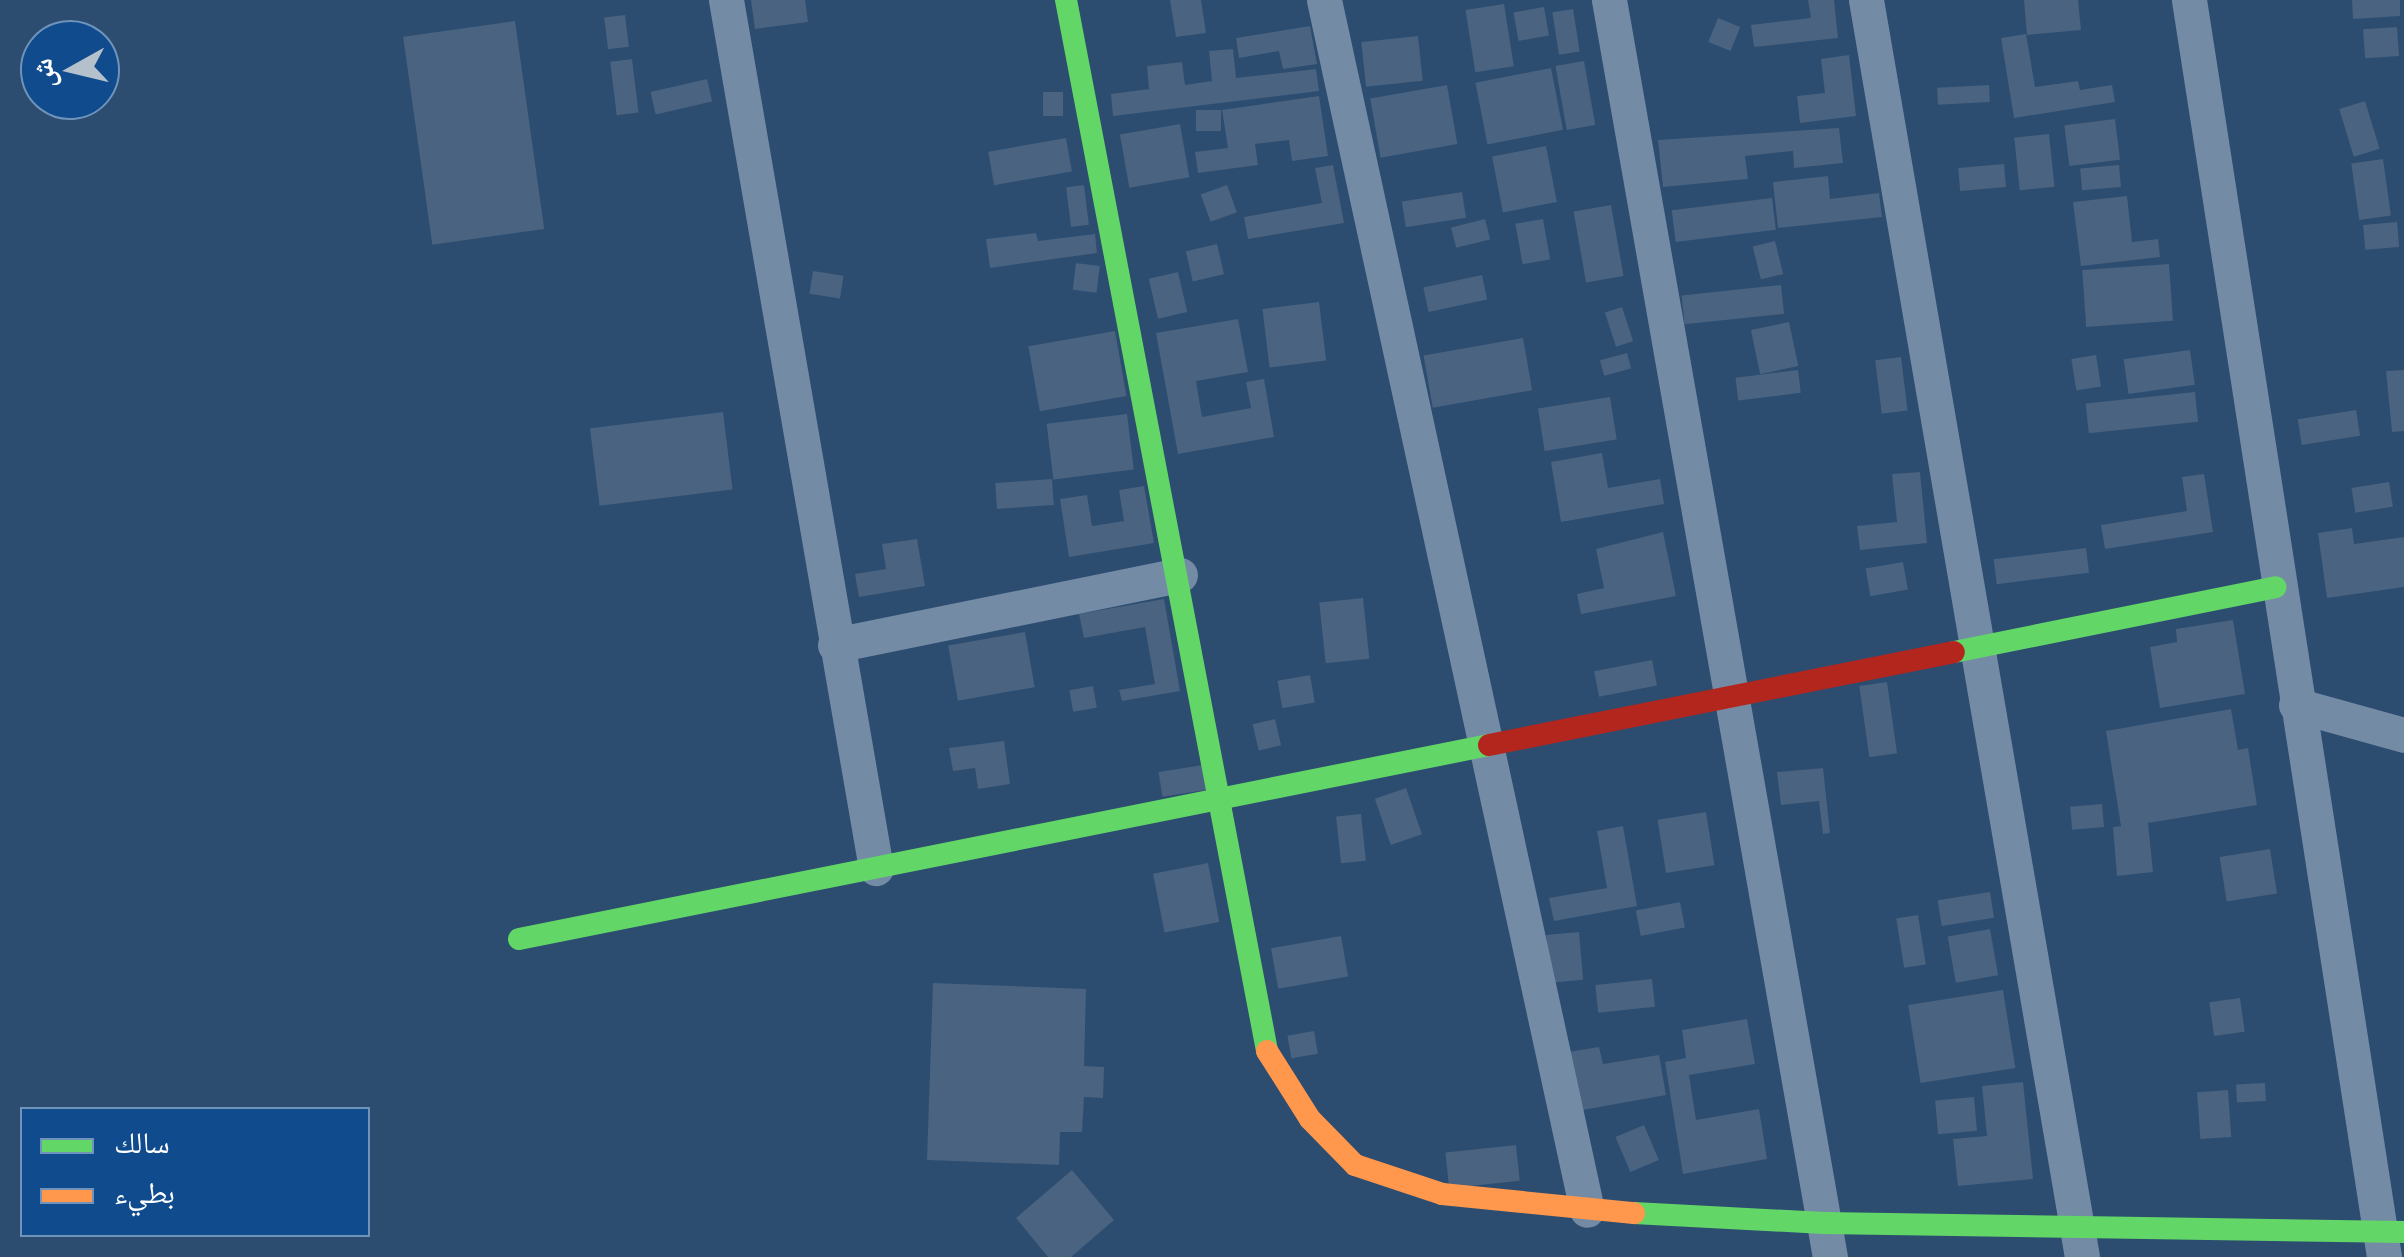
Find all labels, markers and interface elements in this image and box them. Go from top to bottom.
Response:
north arrow [20,20,120,120]
text: ش [23,57,61,91]
legend [20,1107,370,1237]
text: سالك [114,1123,170,1159]
text: بطيء [114,1173,175,1209]

